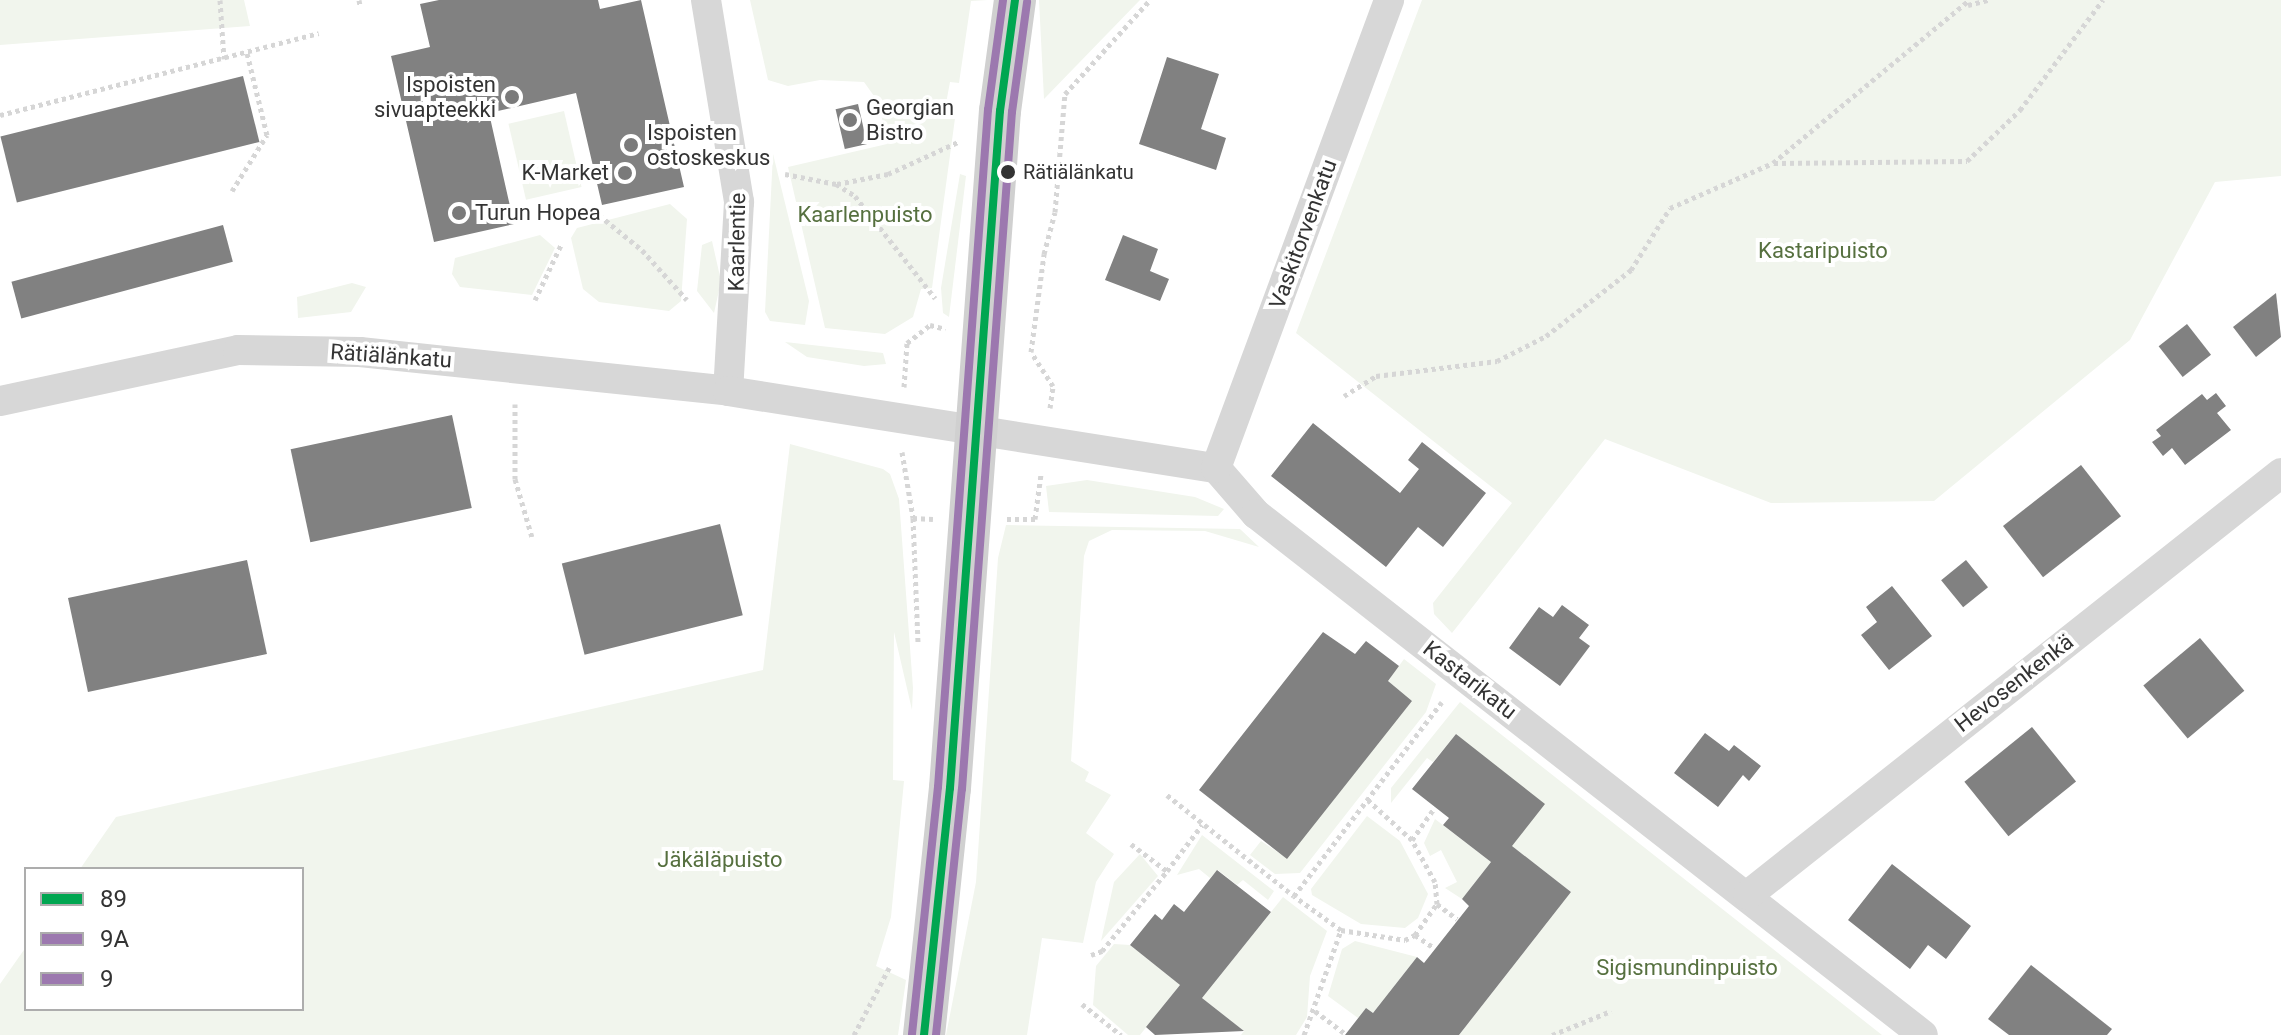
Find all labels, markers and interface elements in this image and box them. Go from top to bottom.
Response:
place label: Ispoisten sivuapteekki [374,71,496,122]
marker: Ispoisten sivuapteekki [503,88,521,106]
place label: Georgian Bistro [866,94,954,146]
marker: Georgian Bistro [841,111,859,129]
place label: Ispoisten ostoskeskus [647,119,770,170]
marker: Ispoisten ostoskeskus [622,136,640,154]
street label: Vaskitorvenkatu [1264,156,1342,312]
place label: K-Market [521,160,609,186]
place label: Rätiälänkatu [1023,160,1134,184]
marker: K-Market [616,164,634,182]
marker: Rätiälänkatu [1000,164,1016,180]
street label: Kaarlentie [723,192,751,292]
place label: Turun Hopea [475,200,601,226]
park label: Kaarlenpuisto [797,202,933,228]
marker: Turun Hopea [450,204,468,222]
park label: Kastaripuisto [1758,238,1888,264]
street label: Rätiälänkatu [329,339,453,373]
street label: Hevosenkenkä [1949,628,2079,738]
street label: Kastarikatu [1418,635,1522,725]
park label: Jäkäläpuisto [657,847,783,873]
legend [24,867,304,1011]
text: 89 [100,885,127,913]
text: 9A [100,925,129,953]
park label: Sigismundinpuisto [1596,955,1778,981]
text: 9 [100,965,114,993]

